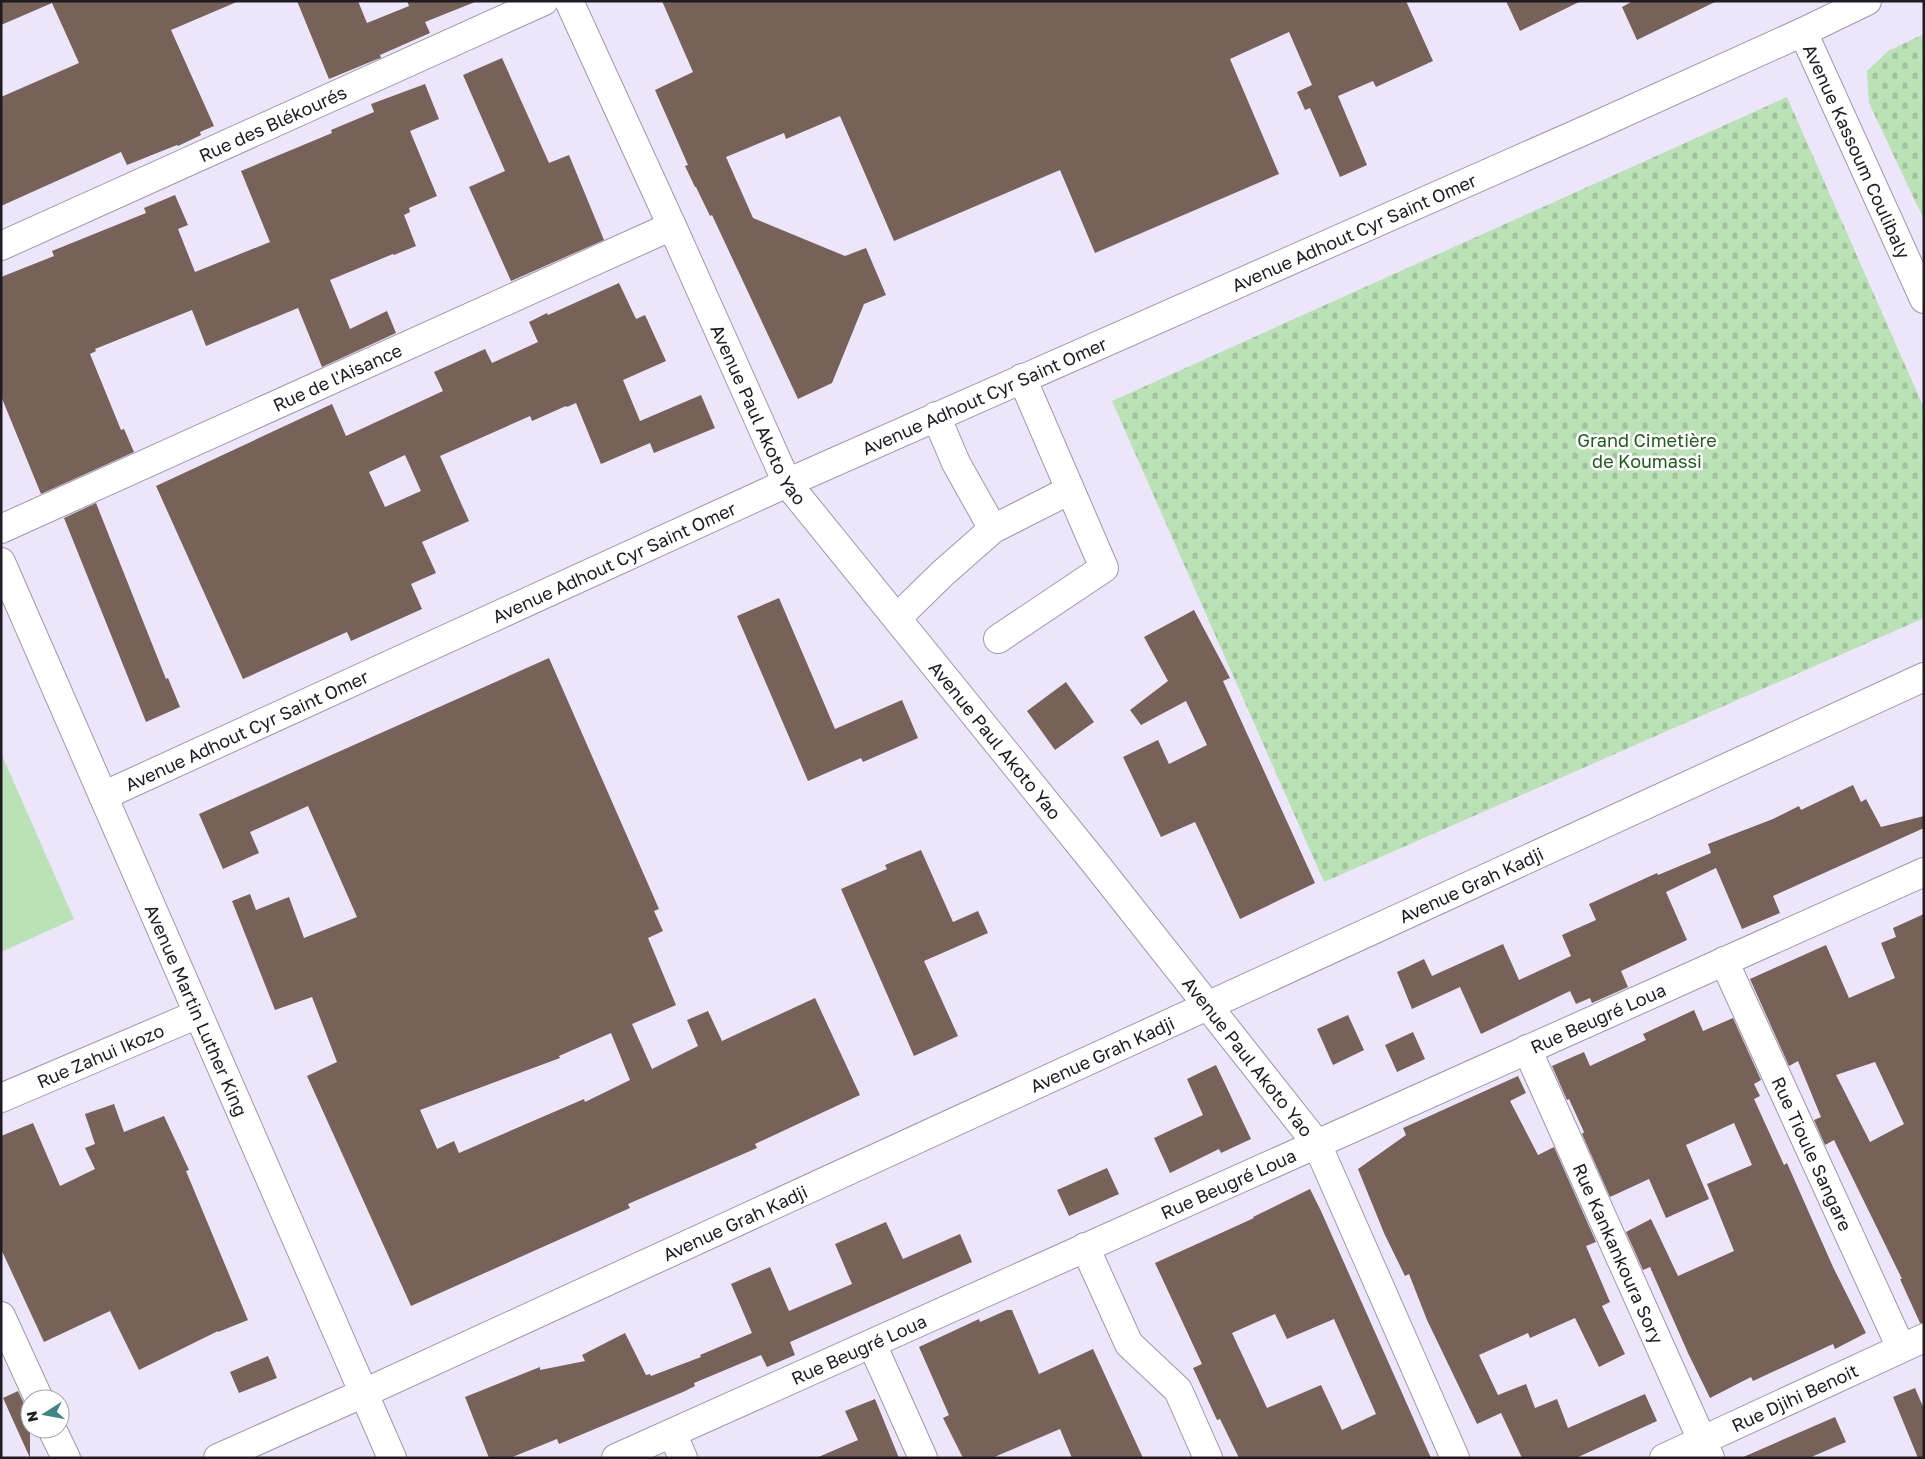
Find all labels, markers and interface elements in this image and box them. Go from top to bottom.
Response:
street label: Avenue Kassoum Coulibaly [1799,41,1915,262]
street label: Rue des Blékourés [195,81,350,166]
street label: Avenue Adhout Cyr Saint Omer [1228,169,1480,296]
street label: Avenue Paul Akoto Yao [706,321,811,509]
street label: Avenue Adhout Cyr Saint Omer [859,332,1110,459]
street label: Rue de l'Aisance [269,338,405,416]
park label: Grand Cimetière de Koumassi [1577,429,1717,472]
street label: Avenue Adhout Cyr Saint Omer [489,497,739,627]
street label: Avenue Paul Akoto Yao [925,657,1066,824]
street label: Avenue Adhout Cyr Saint Omer [121,665,372,795]
street label: Avenue Grah Kadji [1395,842,1547,927]
street label: Avenue Martin Luther King [141,901,253,1120]
street label: Avenue Paul Akoto Yao [1178,972,1318,1141]
street label: Rue Beugré Loua [1527,978,1669,1058]
street label: Avenue Grah Kadji [1026,1012,1178,1097]
street label: Rue Zahui Ikozo [33,1019,167,1092]
street label: Rue Tioule Sangare [1767,1073,1857,1234]
street label: Rue Beugré Loua [1157,1144,1299,1224]
street label: Rue Kankankoura Sory [1569,1160,1668,1347]
street label: Avenue Grah Kadji [659,1180,811,1265]
street label: Rue Beugré Loua [788,1309,930,1389]
street label: Rue Djihi Benoit [1728,1359,1861,1436]
north arrow [20,1389,70,1439]
text: N [22,1410,41,1423]

